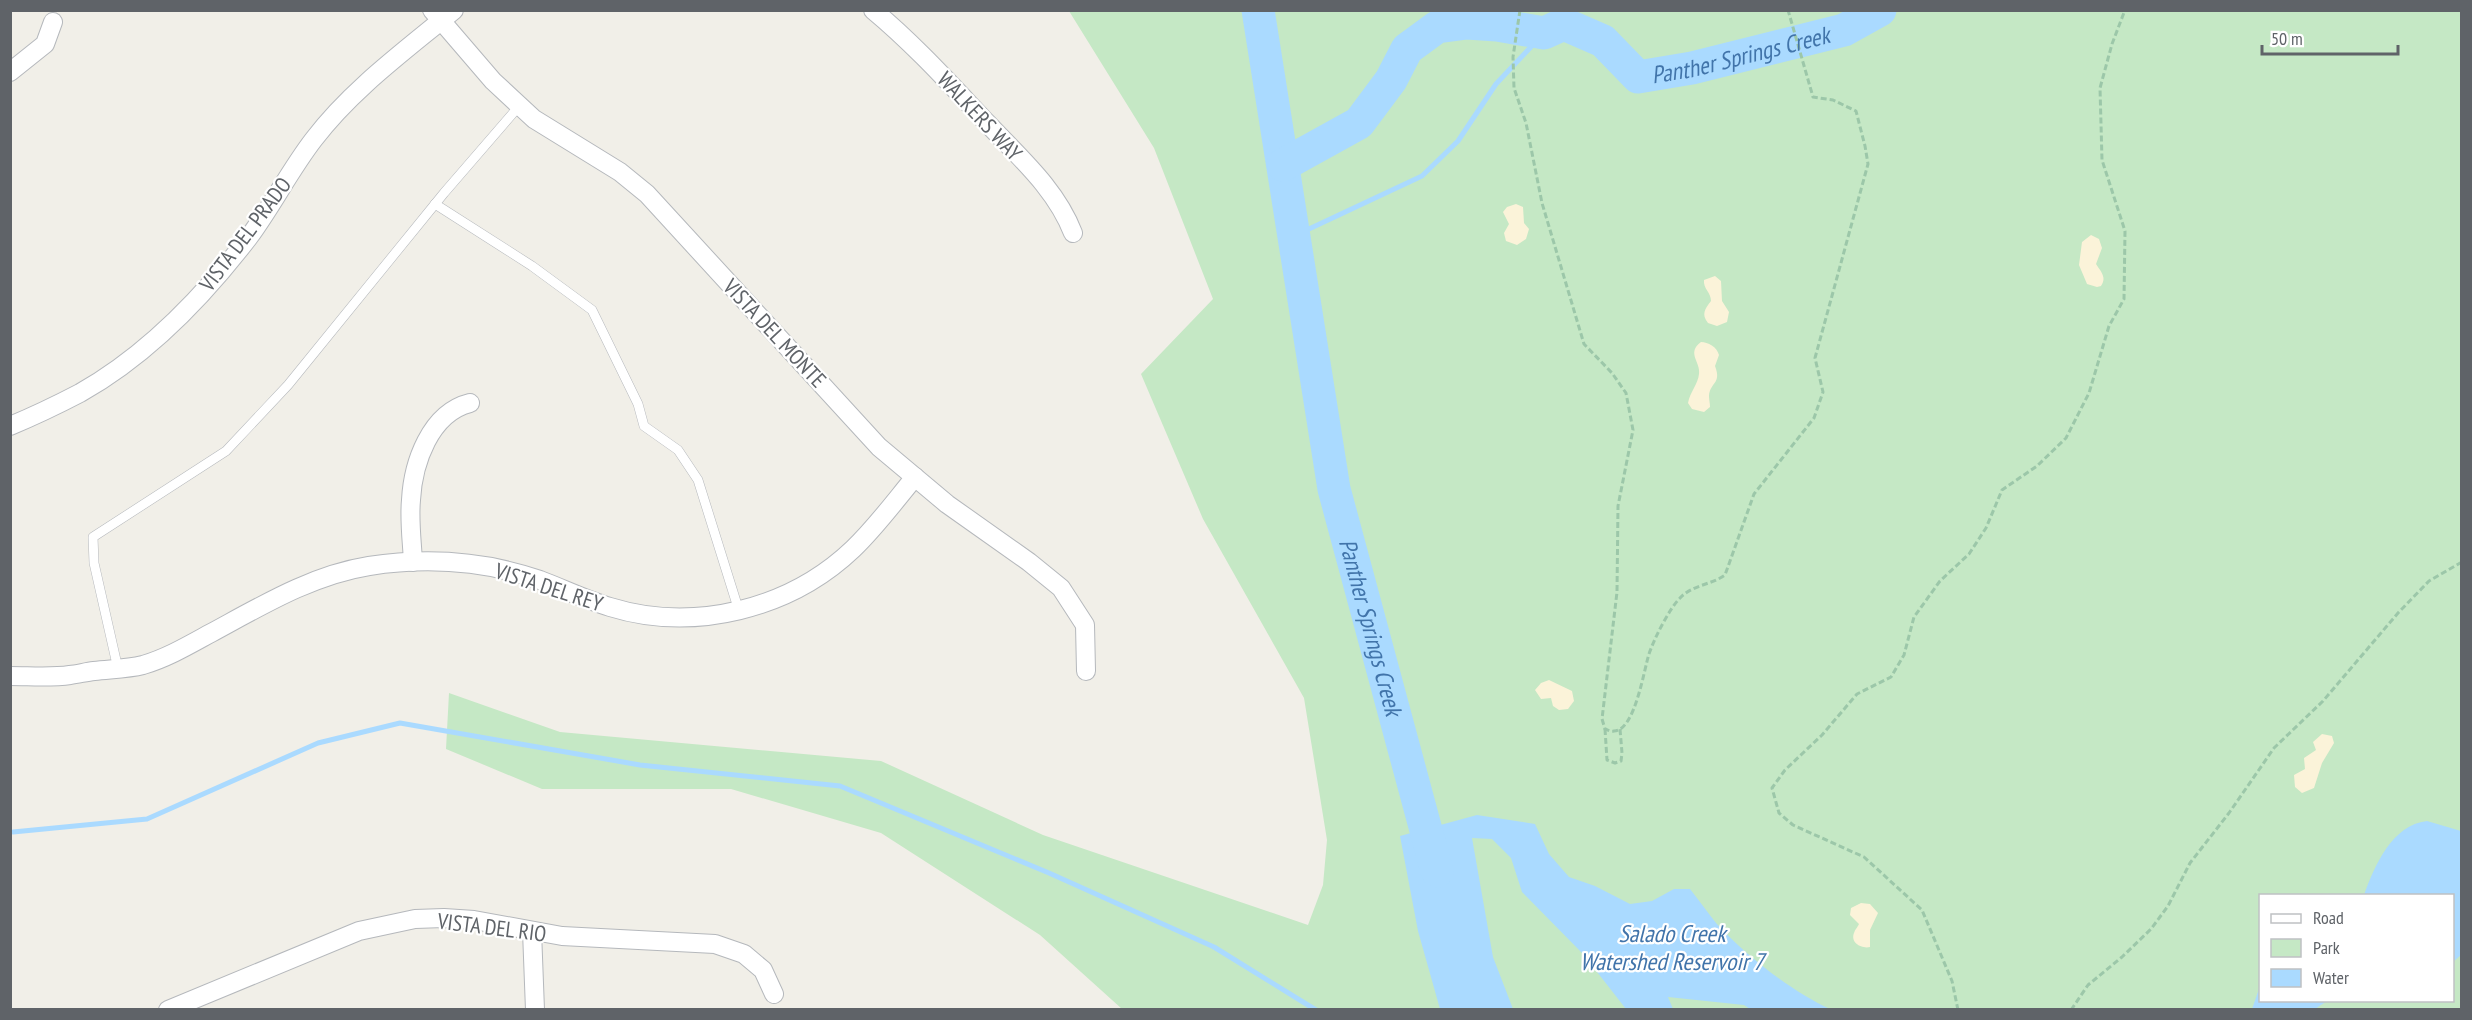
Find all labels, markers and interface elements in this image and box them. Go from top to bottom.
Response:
water label: Panther Springs Creek [1649,18,1835,90]
scale bar [2262,18,2398,56]
text: 50 m [2271,27,2303,50]
street label: WALKERS WAY [932,66,1028,166]
street label: VISTA DEL PRADO [192,171,297,297]
street label: VISTA DEL MONTE [717,272,833,393]
water label: Panther Springs Creek [1333,535,1411,722]
street label: VISTA DEL REY [491,556,606,618]
legend [2259,894,2454,1002]
street label: VISTA DEL RIO [435,906,548,948]
text: Road [2313,906,2344,929]
water label: Salado Creek Watershed Reservoir 7 [1580,918,1767,977]
text: Park [2313,936,2340,959]
text: Water [2313,966,2349,989]

